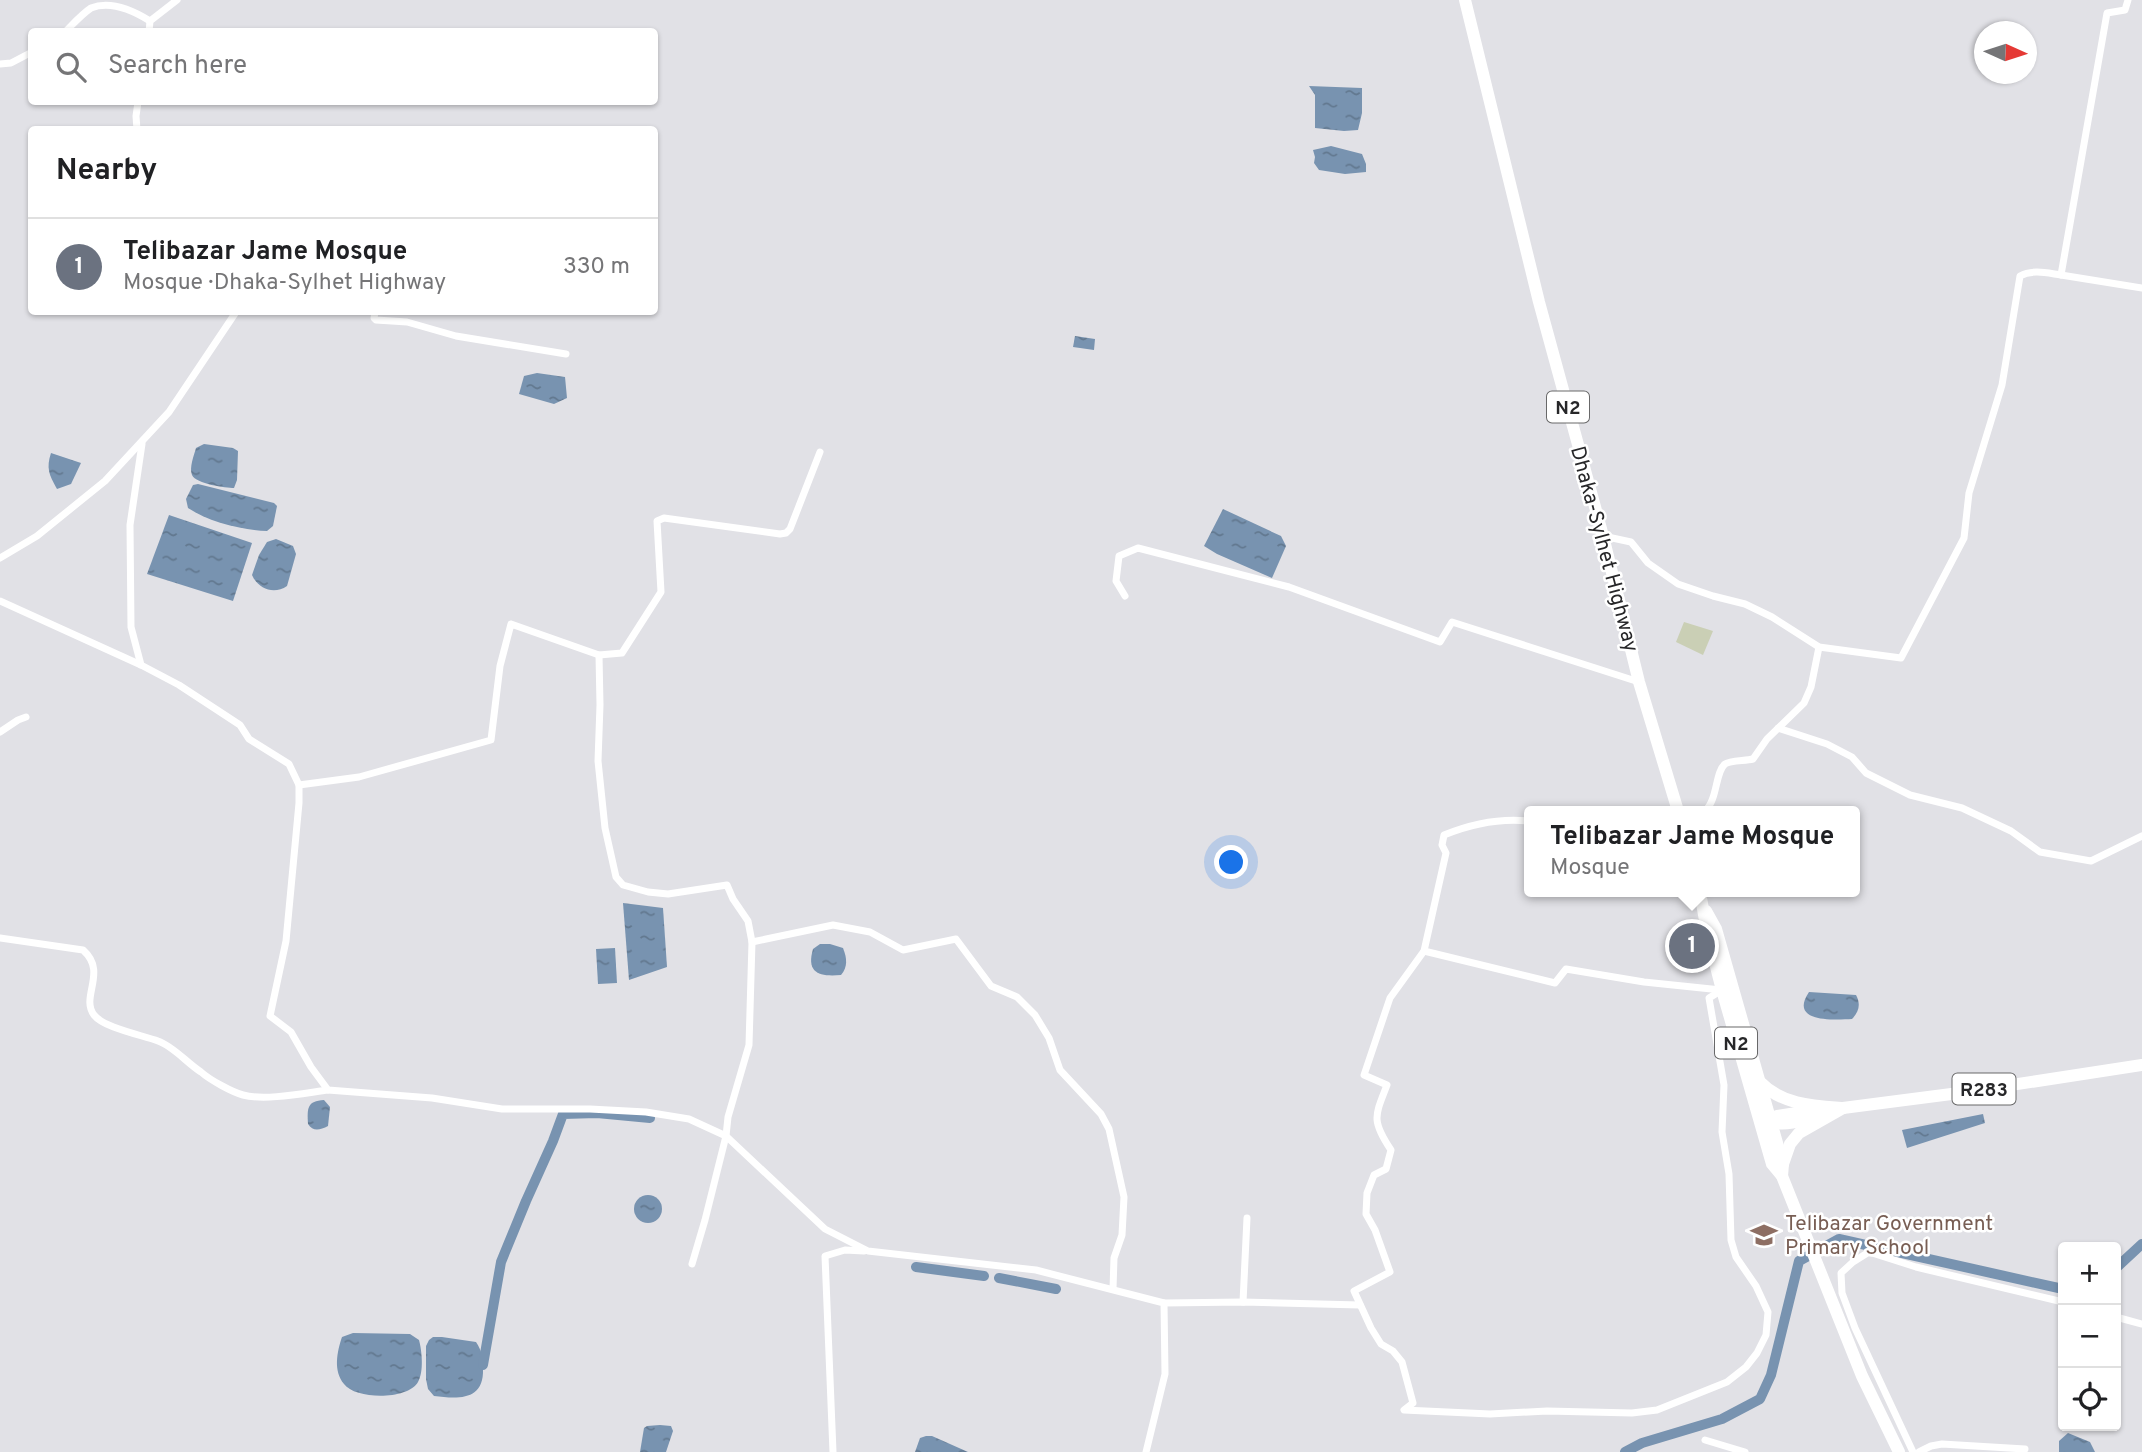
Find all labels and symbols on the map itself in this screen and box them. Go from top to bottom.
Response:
north arrow [1974,21,2037,84]
road number: N2 [1547,392,1589,422]
street label: Dhaka-Sylhet Highway [1563,443,1644,655]
your location [1214,845,1248,879]
pin: 1 [1669,920,1715,972]
road number: N2 [1715,1028,1757,1058]
road number: R283 [1952,1074,2016,1105]
place label: Telibazar Government Primary School [1785,1211,1993,1262]
school or university icon: Telibazar Government Primary School [1749,1220,1779,1250]

